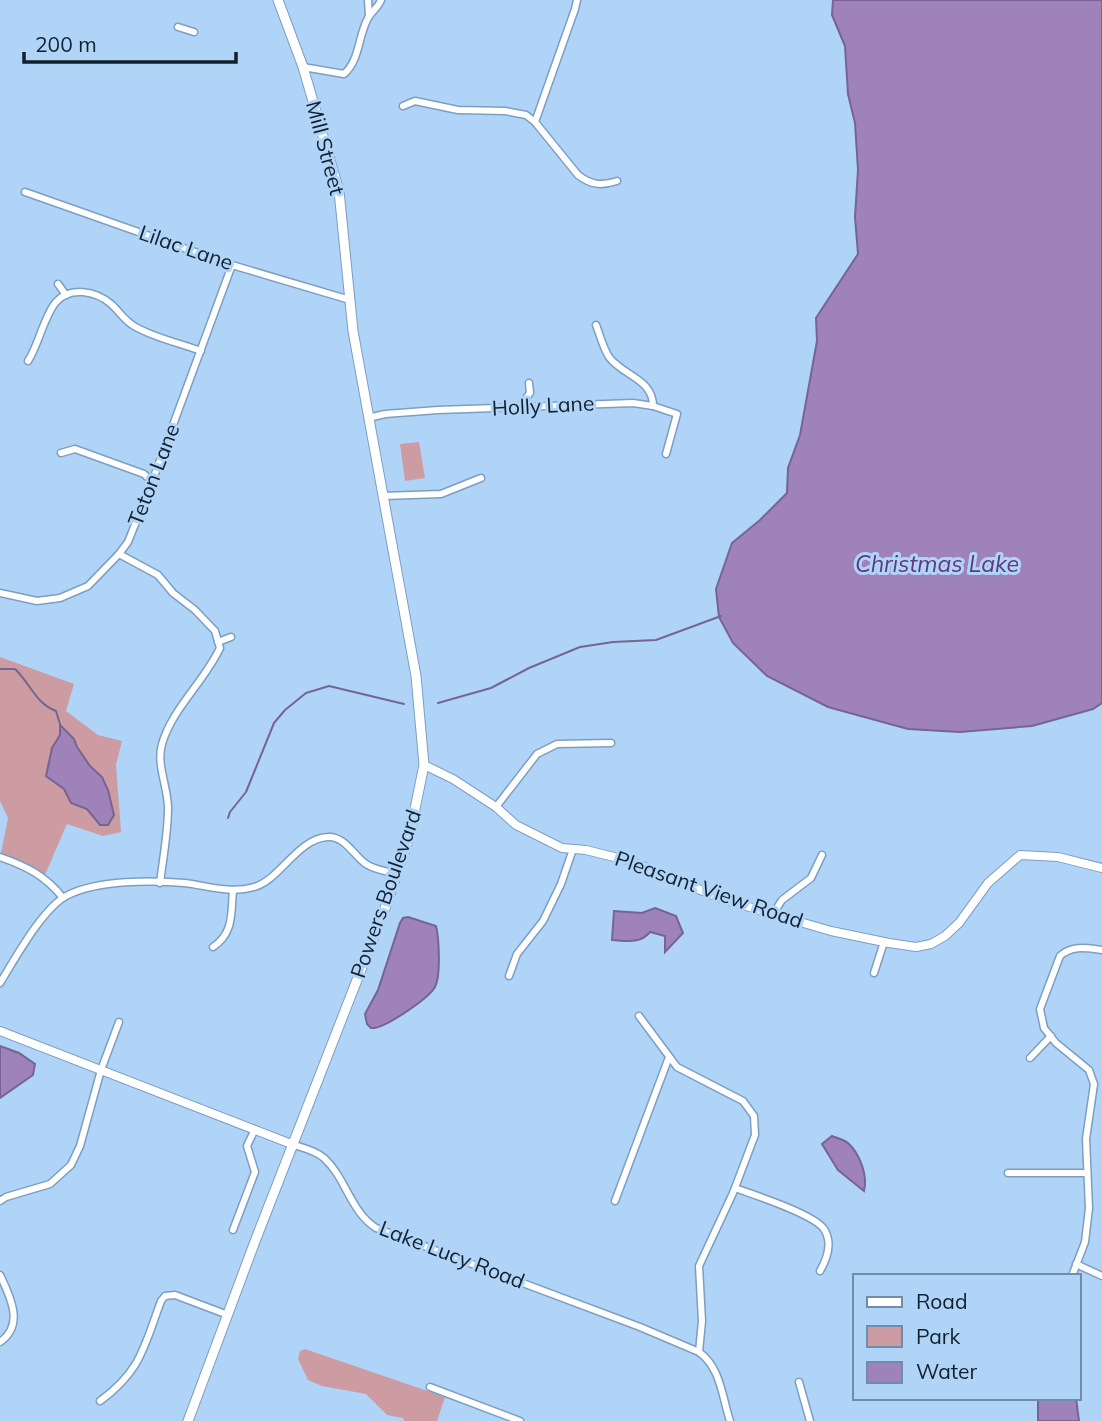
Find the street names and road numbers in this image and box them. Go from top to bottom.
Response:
street label: Mill Street [301,98,351,198]
street label: Lilac Lane [136,219,237,275]
street label: Holly Lane [491,389,595,421]
street label: Teton Lane [122,420,184,529]
street label: Powers Boulevard [344,806,426,981]
street label: Pleasant View Road [612,845,807,933]
street label: Lake Lucy Road [376,1214,529,1294]

